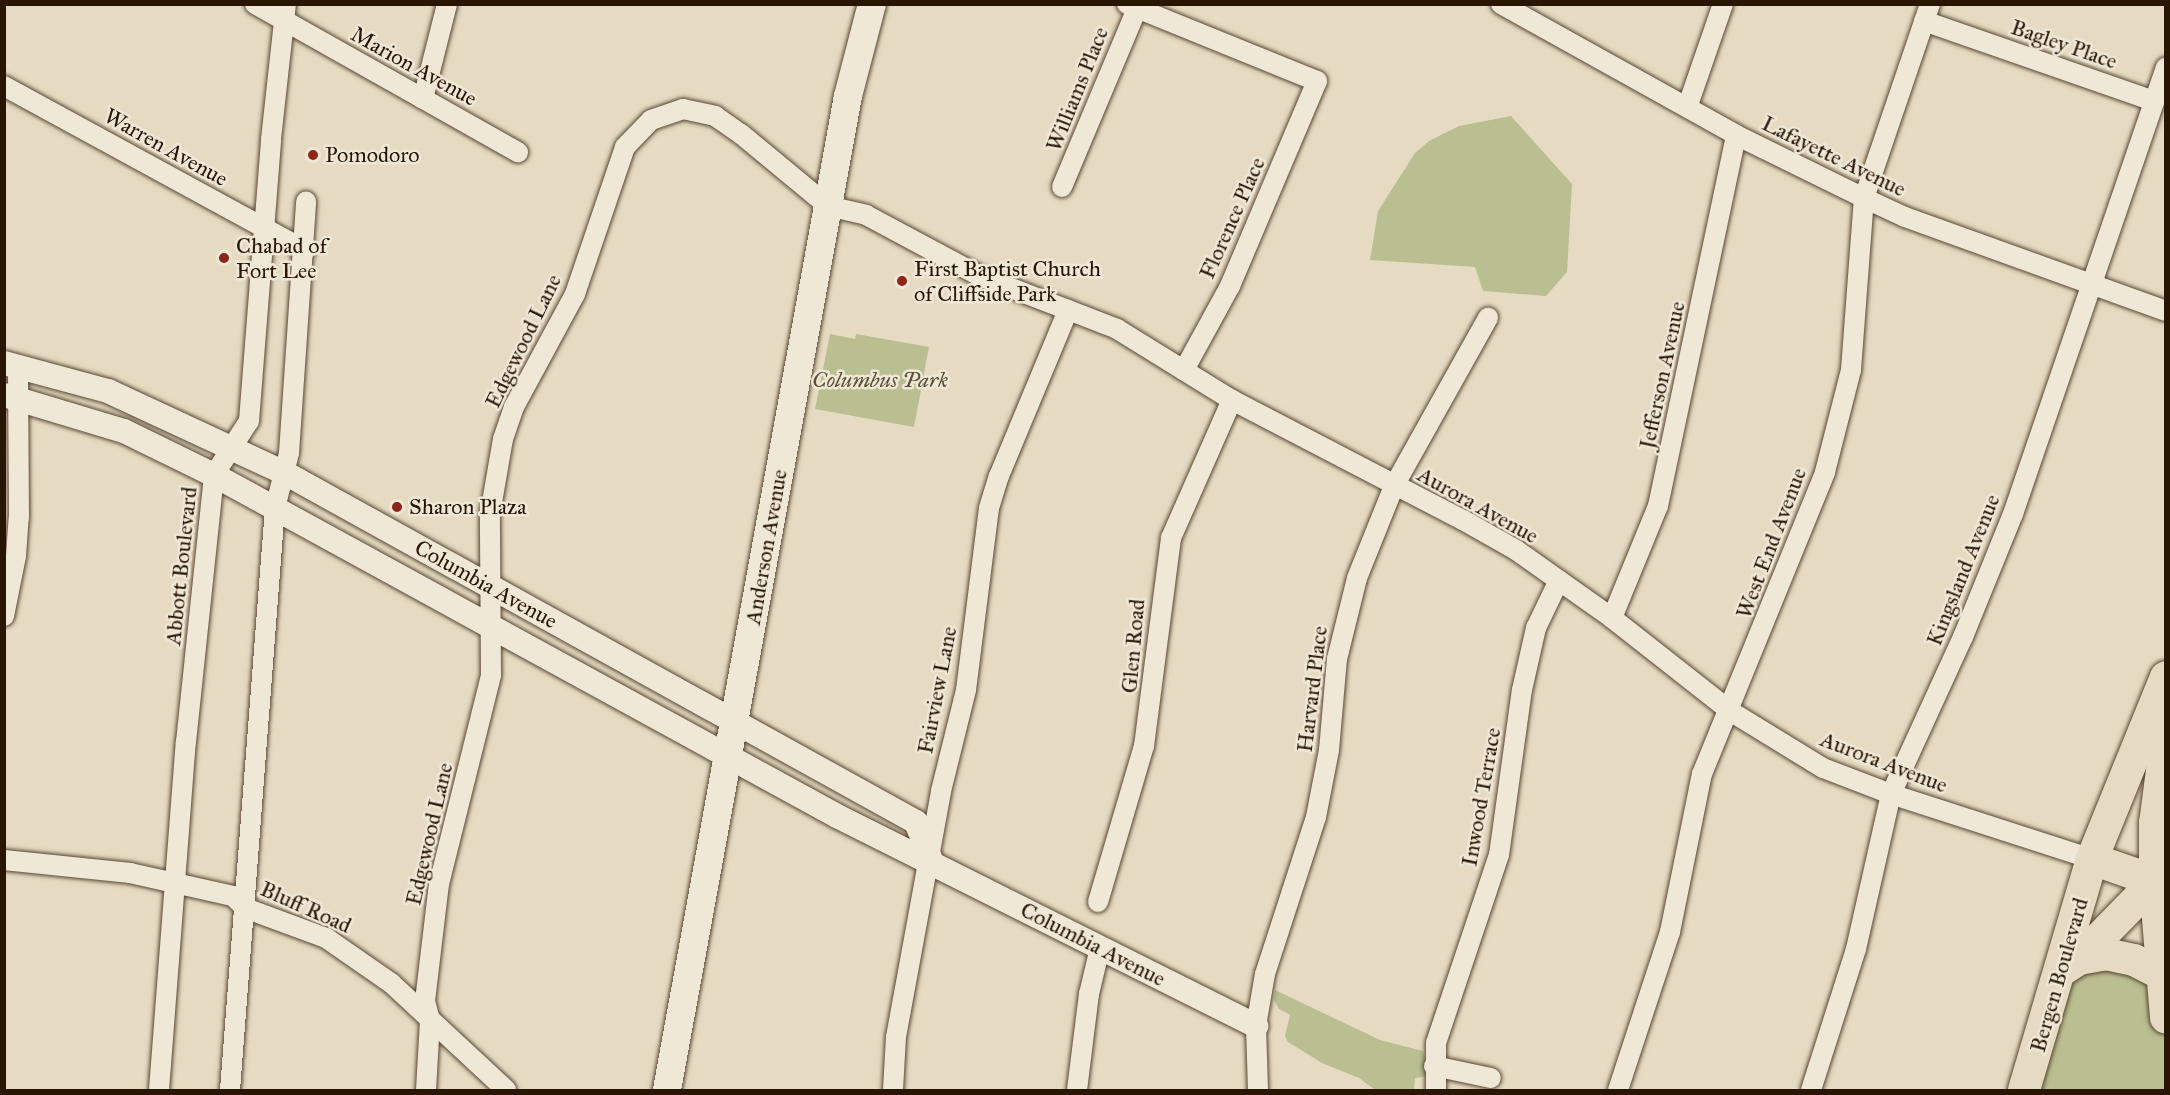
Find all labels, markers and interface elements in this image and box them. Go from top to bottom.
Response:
street label: Bagley Place [2008,14,2120,74]
street label: Marion Avenue [346,20,482,112]
street label: Williams Place [1040,23,1114,155]
street label: Warren Avenue [100,102,232,192]
street label: Lafayette Avenue [1758,110,1910,202]
place label: Pomodoro [325,142,420,168]
marker: Pomodoro [306,148,320,162]
street label: Florence Place [1193,153,1271,283]
place label: Chabad of Fort Lee [236,232,327,284]
marker: Chabad of Fort Lee [217,251,231,265]
place label: First Baptist Church of Cliffside Park [914,255,1101,306]
street label: Edgewood Lane [479,270,567,412]
marker: First Baptist Church of Cliffside Park [895,274,909,288]
street label: Jefferson Avenue [1633,299,1691,451]
park label: Columbus Park [812,367,948,393]
street label: Aurora Avenue [1413,461,1543,549]
street label: West End Avenue [1730,464,1812,622]
street label: Anderson Avenue [739,467,793,627]
street label: Abbott Boulevard [160,485,202,647]
street label: Kingsland Avenue [1921,490,2005,650]
place label: Sharon Plaza [409,494,526,520]
marker: Sharon Plaza [390,500,404,514]
street label: Columbia Avenue [410,534,562,634]
street label: Glen Road [1116,598,1150,694]
street label: Fairview Lane [912,624,962,756]
street label: Harvard Place [1291,624,1333,754]
street label: Inwood Terrace [1456,726,1506,868]
street label: Aurora Avenue [1817,726,1951,798]
street label: Edgewood Lane [400,760,458,908]
street label: Bluff Road [256,875,356,939]
street label: Bergen Boulevard [2024,895,2094,1055]
street label: Columbia Avenue [1016,896,1170,992]

